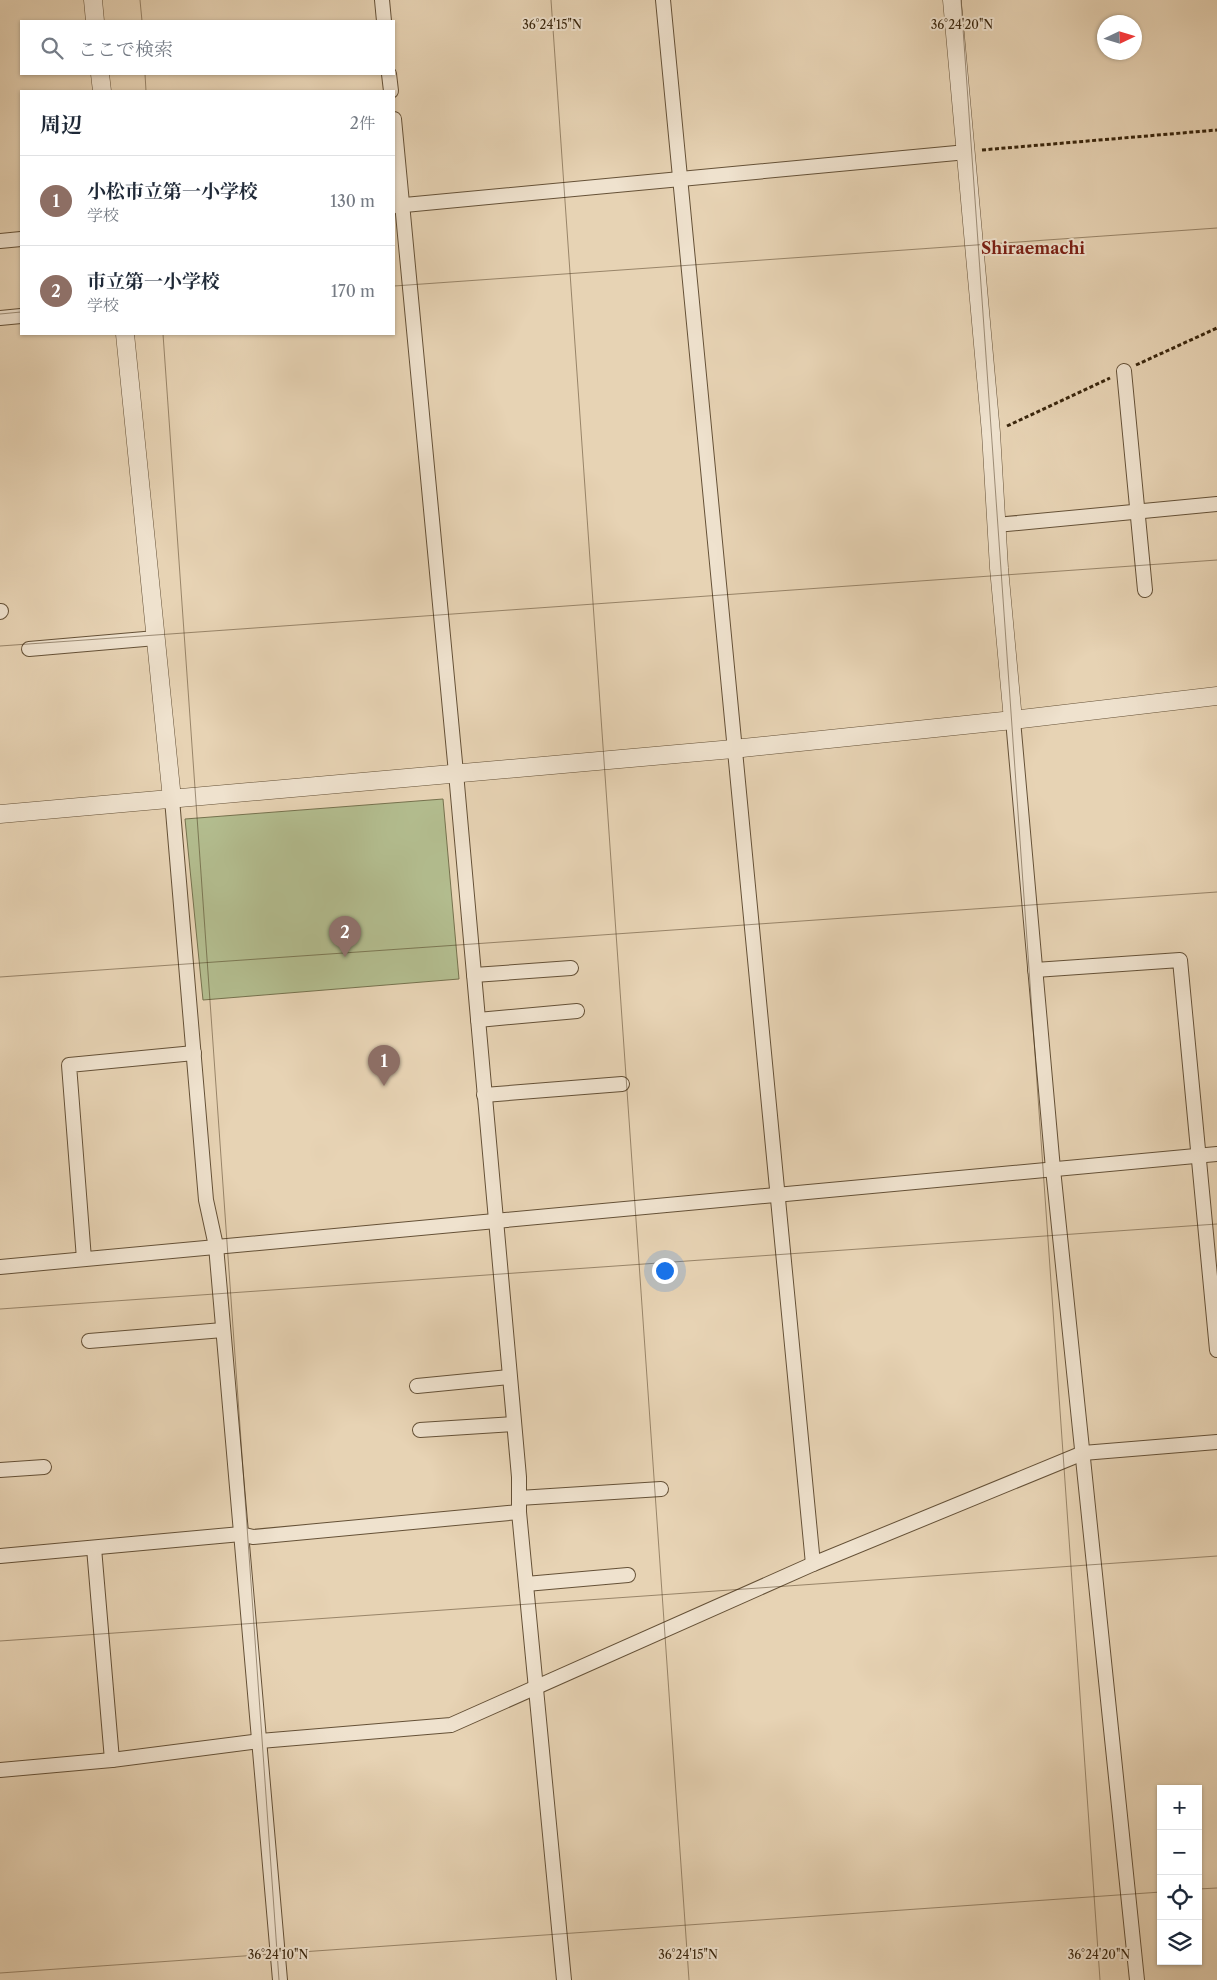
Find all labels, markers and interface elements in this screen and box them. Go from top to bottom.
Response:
north arrow [1097,15,1142,60]
text: 36°24'15"N [522,17,582,32]
text: 36°24'20"N [931,17,993,32]
search box [20,20,395,75]
icon: search [38,34,66,62]
text: ここで検索 [78,38,173,61]
text: 周辺 [40,112,82,137]
text: 2件 [350,113,375,133]
text: 小松市立第一小学校 [87,180,258,203]
text: 1 [52,191,60,211]
text: 130 m [330,191,375,211]
text: 学校 [87,205,119,225]
district label: Shiraemachi [981,238,1085,258]
text: 市立第一小学校 [87,270,220,293]
text: 2 [51,281,61,301]
text: 170 m [331,281,375,301]
text: 学校 [87,295,119,315]
pin: 2 [329,916,361,957]
pin: 1 [368,1045,400,1086]
your location [652,1258,678,1284]
map controls [1157,1785,1202,1965]
button: + [1157,1785,1202,1830]
button: − [1157,1830,1202,1875]
button: locate [1157,1875,1202,1920]
button: layers [1157,1920,1202,1965]
text: 36°24'10"N [248,1947,308,1962]
text: 36°24'15"N [658,1947,718,1962]
text: 36°24'20"N [1068,1947,1130,1962]

